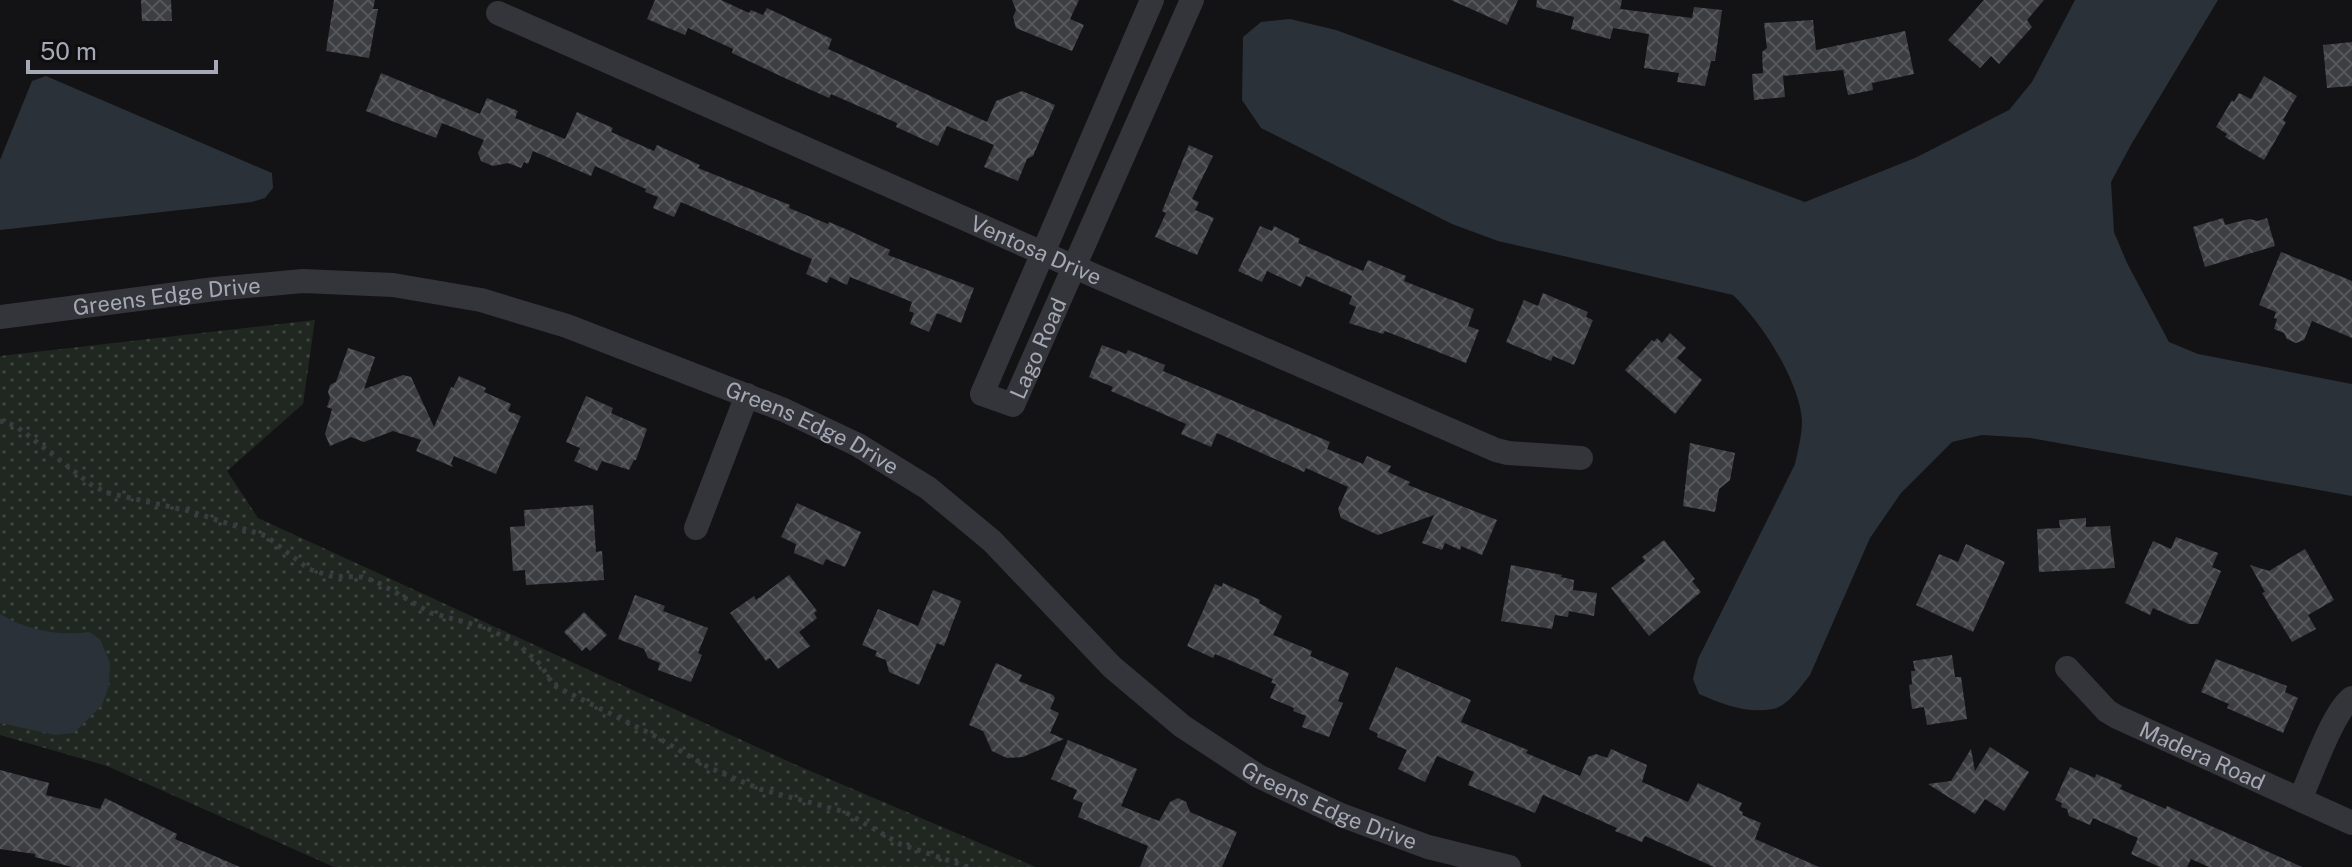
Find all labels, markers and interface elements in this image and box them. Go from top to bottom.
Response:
scale bar [28,24,216,74]
text: 50 m [40,37,97,65]
street label: Ventosa Drive [967,210,1106,290]
street label: Greens Edge Drive [71,272,262,320]
street label: Lago Road [1004,294,1072,403]
street label: Greens Edge Drive [722,376,904,480]
street label: Madera Road [2135,716,2269,795]
street label: Greens Edge Drive [1237,756,1421,855]

